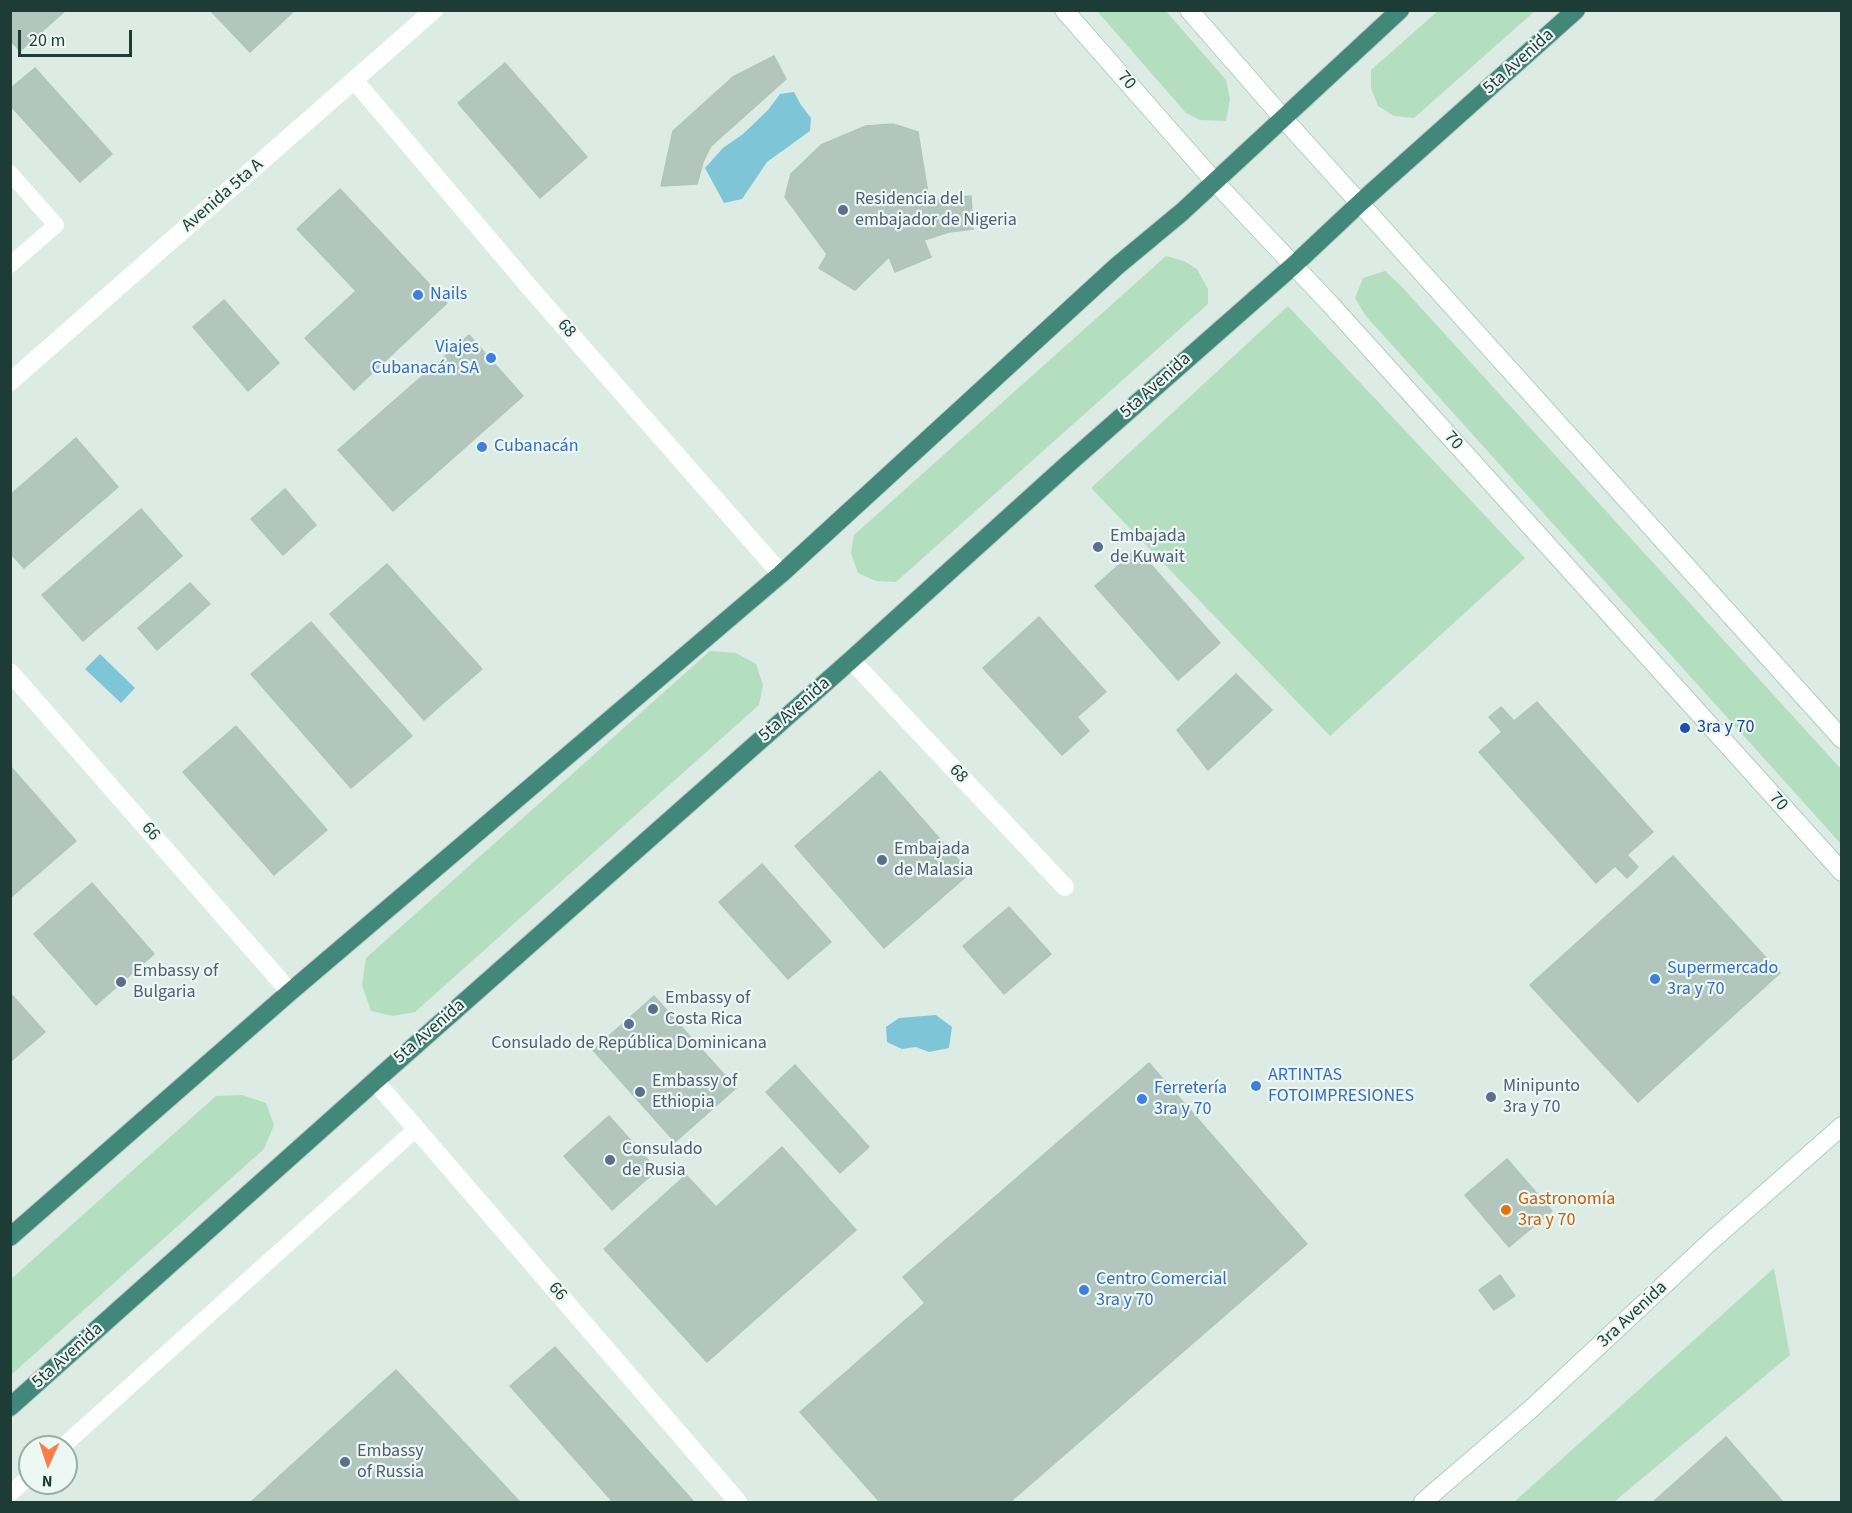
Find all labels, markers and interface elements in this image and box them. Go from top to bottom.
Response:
scale bar [21,18,135,56]
street label: 5ta Avenida [1479,25,1559,99]
text: 20 m [29,28,65,53]
street label: 70 [1112,67,1140,95]
street label: Avenida 5ta A [178,155,268,237]
place label: Residencia del embajador de Nigeria [855,189,1017,232]
marker: Residencia del embajador de Nigeria [836,203,850,217]
place label: Nails [430,284,467,306]
marker: Nails [411,288,425,302]
street label: 68 [552,315,580,343]
place label: Viajes Cubanacán SA [371,337,479,380]
street label: 5ta Avenida [1116,349,1196,423]
marker: Viajes Cubanacán SA [484,351,498,365]
street label: 70 [1439,427,1467,455]
place label: Cubanacán [494,436,579,458]
marker: Cubanacán [475,440,489,454]
place label: Embajada de Kuwait [1110,526,1186,568]
marker: Embajada de Kuwait [1091,540,1105,554]
street label: 5ta Avenida [755,673,835,747]
place label: 3ra y 70 [1697,717,1754,739]
marker: 3ra y 70 [1678,721,1692,735]
street label: 68 [944,760,972,788]
street label: 70 [1764,788,1792,816]
street label: 66 [136,818,164,846]
place label: Embajada de Malasia [894,839,973,882]
marker: Embajada de Malasia [875,853,889,867]
place label: Supermercado 3ra y 70 [1667,958,1778,1000]
place label: Embassy of Bulgaria [133,961,218,1004]
marker: Supermercado 3ra y 70 [1648,972,1662,986]
marker: Embassy of Bulgaria [114,975,128,989]
place label: Embassy of Costa Rica [665,988,750,1030]
street label: 5ta Avenida [390,995,470,1069]
marker: Embassy of Costa Rica [646,1002,660,1016]
marker: Consulado de República Dominicana [622,1017,636,1031]
place label: Consulado de República Dominicana [491,1033,767,1055]
place label: ARTINTAS FOTOIMPRESIONES [1268,1065,1414,1108]
place label: Embassy of Ethiopia [652,1071,737,1114]
place label: Minipunto 3ra y 70 [1503,1076,1580,1118]
place label: Ferretería 3ra y 70 [1154,1078,1227,1120]
marker: ARTINTAS FOTOIMPRESIONES [1249,1079,1263,1093]
marker: Embassy of Ethiopia [633,1085,647,1099]
marker: Minipunto 3ra y 70 [1484,1090,1498,1104]
marker: Ferretería 3ra y 70 [1135,1092,1149,1106]
place label: Consulado de Rusia [622,1139,703,1182]
marker: Consulado de Rusia [603,1153,617,1167]
place label: Gastronomía 3ra y 70 [1518,1189,1615,1232]
marker: Gastronomía 3ra y 70 [1499,1203,1513,1217]
place label: Centro Comercial 3ra y 70 [1096,1269,1227,1312]
street label: 3ra Avenida [1594,1277,1672,1353]
street label: 66 [543,1278,571,1306]
marker: Centro Comercial 3ra y 70 [1077,1283,1091,1297]
street label: 5ta Avenida [28,1319,108,1393]
north arrow [18,1435,78,1495]
place label: Embassy of Russia [357,1441,424,1484]
marker: Embassy of Russia [338,1455,352,1469]
text: N [41,1470,53,1492]

